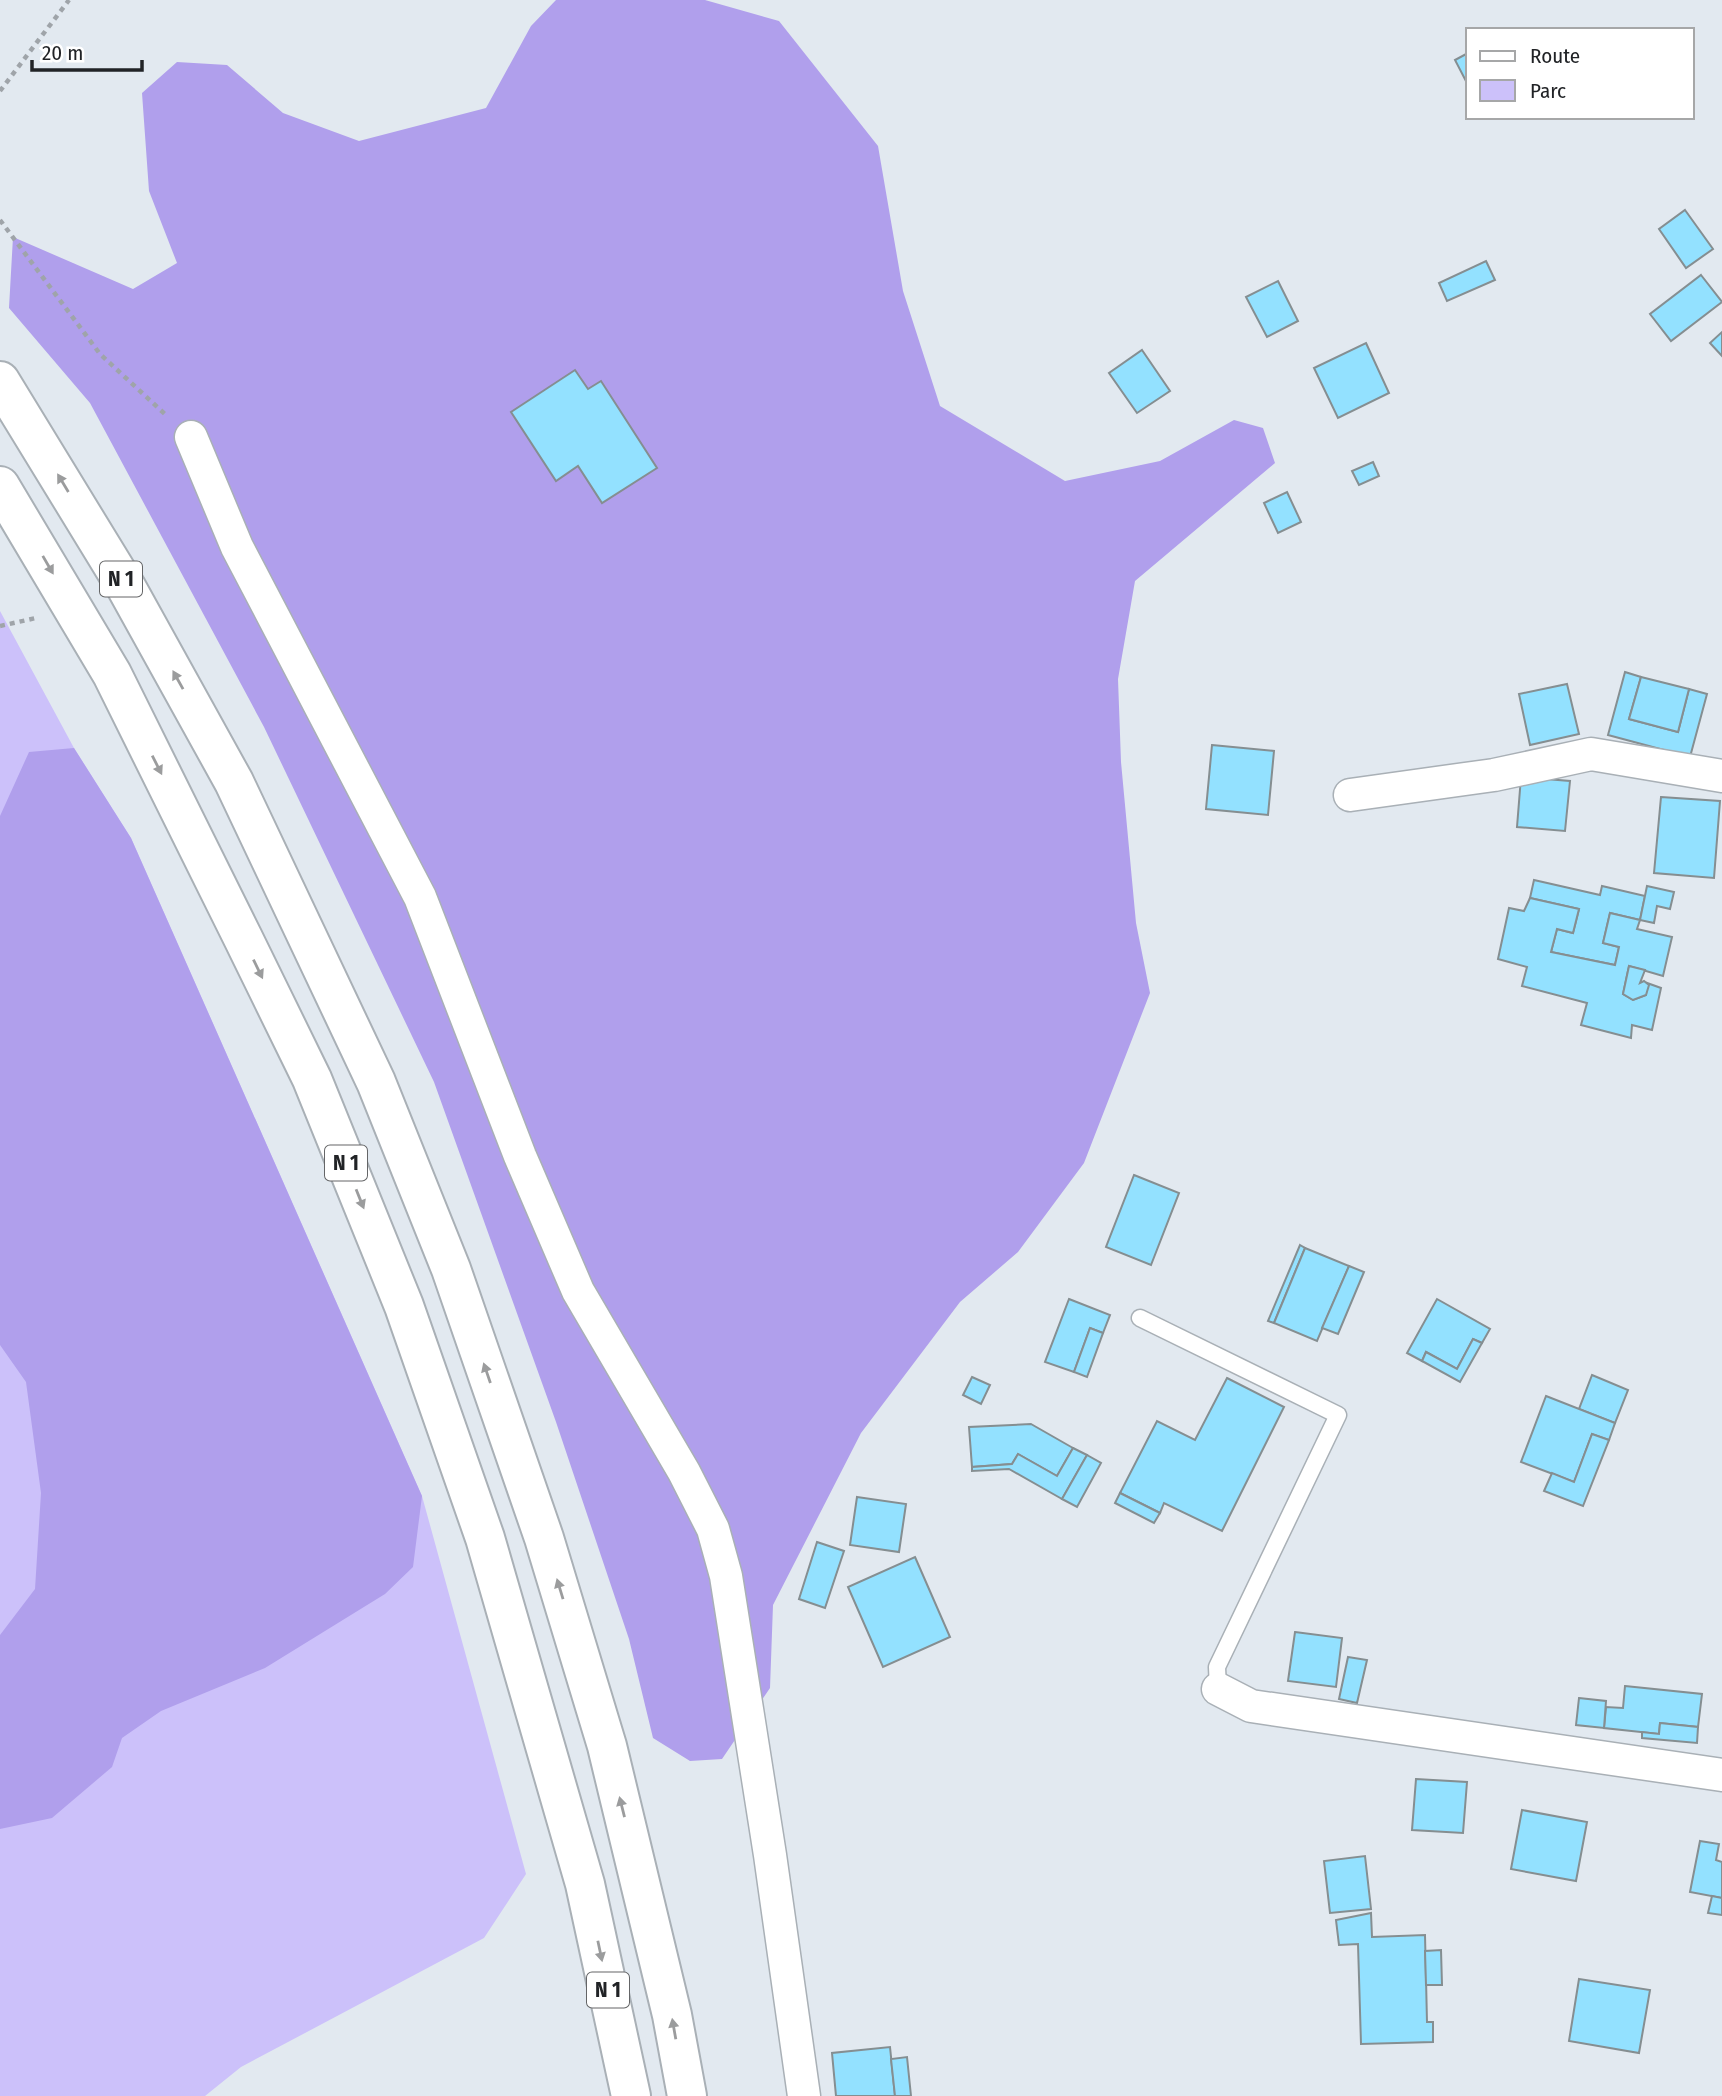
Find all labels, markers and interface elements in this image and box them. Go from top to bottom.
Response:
scale bar [32,28,142,72]
legend [1466,28,1694,119]
text: 20 m [42,40,83,66]
text: Route [1530,43,1580,69]
text: Parc [1530,78,1566,104]
one-way arrow [57,474,70,493]
one-way arrow [42,556,54,575]
road number: N 1 [100,562,142,596]
one-way arrow [172,670,184,689]
one-way arrow [152,755,163,775]
one-way arrow [253,958,264,979]
road number: N 1 [325,1146,367,1180]
one-way arrow [355,1188,366,1209]
one-way arrow [481,1363,492,1384]
one-way arrow [554,1578,564,1599]
one-way arrow [616,1796,627,1818]
one-way arrow [594,1940,605,1962]
road number: N 1 [587,1972,629,2008]
one-way arrow [668,2018,679,2040]

